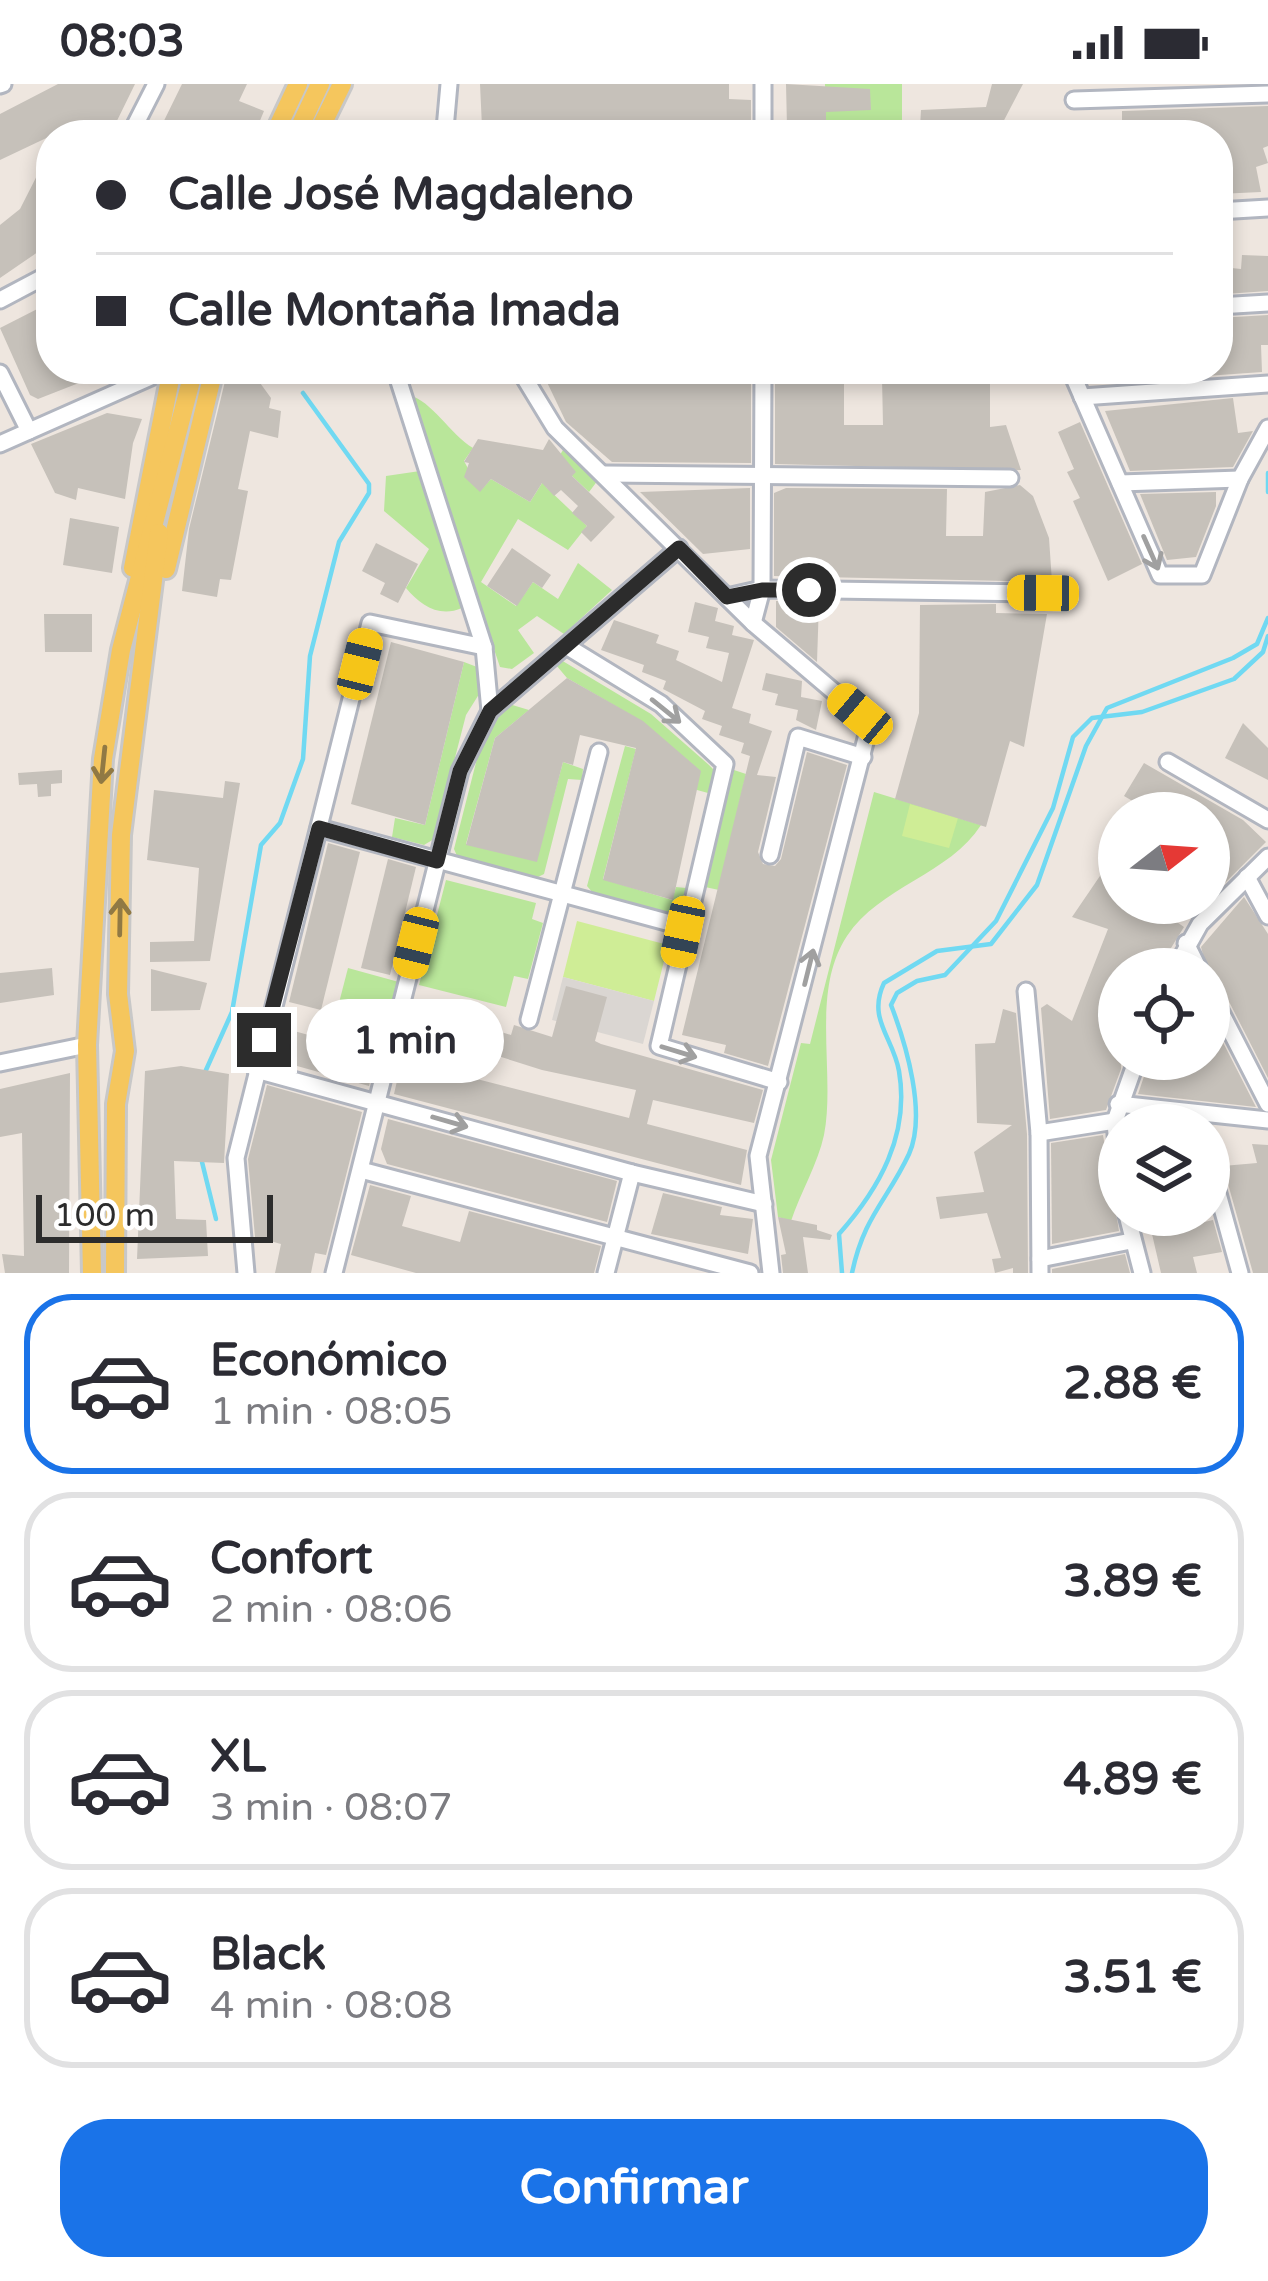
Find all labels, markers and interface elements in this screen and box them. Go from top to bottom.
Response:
text: 08:03 [60,15,185,69]
text: Calle José Magdaleno [168,168,634,222]
text: Calle Montaña Imada [168,284,621,338]
one-way arrow [1141,534,1163,570]
route start [782,563,836,617]
car [1007,574,1079,612]
car [334,625,386,703]
car [821,677,899,751]
one-way arrow [649,697,681,723]
one-way arrow [91,745,114,784]
north arrow [1098,792,1230,924]
map controls [1098,792,1230,1236]
car [658,893,708,971]
one-way arrow [108,898,131,937]
car [390,904,442,982]
button: locate [1098,948,1230,1080]
one-way arrow [799,949,821,987]
callout: 1 min [306,998,504,1082]
route end [237,1013,291,1067]
text: 1 min [353,1017,457,1064]
one-way arrow [659,1042,697,1064]
button: layers [1098,1104,1230,1236]
one-way arrow [431,1112,469,1134]
scale bar [36,1189,273,1242]
text: 100 m [54,1196,155,1235]
icon: car [66,1330,174,1438]
text: Económico [210,1334,448,1388]
text: 2.88 € [1063,1357,1202,1411]
text: 1 min · 08:05 [210,1388,452,1435]
icon: car [66,1528,174,1636]
text: Confort [210,1532,372,1586]
text: 3.89 € [1063,1555,1202,1609]
text: 2 min · 08:06 [210,1586,452,1633]
icon: car [66,1726,174,1834]
text: XL [210,1730,266,1784]
text: 4.89 € [1063,1753,1202,1807]
text: 3 min · 08:07 [210,1784,452,1831]
icon: car [66,1924,174,2032]
text: Black [210,1928,326,1982]
text: 3.51 € [1063,1951,1202,2005]
text: 4 min · 08:08 [210,1982,452,2029]
button: Confirmar [60,2119,1208,2257]

